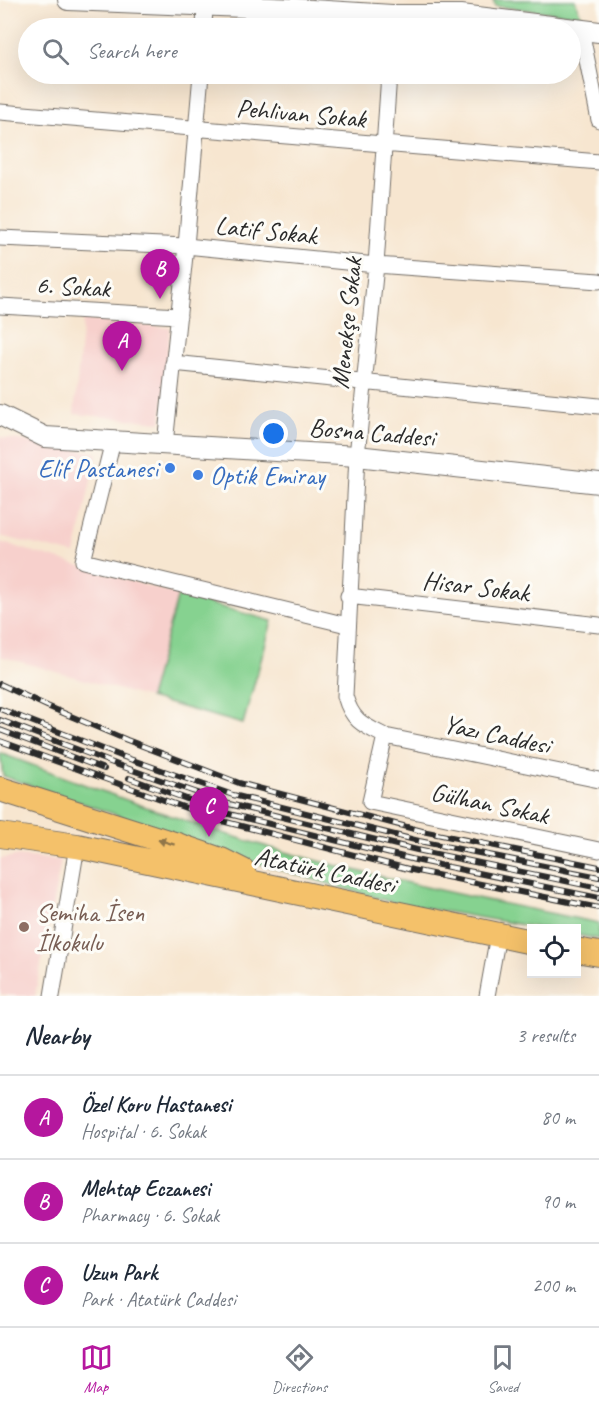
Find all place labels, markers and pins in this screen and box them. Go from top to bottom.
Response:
pin: B [140,250,180,299]
pin: A [102,322,142,371]
place label: Elif Pastanesi [38,452,161,485]
place label: Optik Emiray [210,459,327,492]
marker: Elif Pastanesi [163,461,177,475]
marker: Optik Emiray [191,468,205,482]
pin: C [190,788,228,837]
place label: Semiha İsen İlkokulu [36,896,144,959]
marker: Semiha İsen İlkokulu [17,920,31,934]

